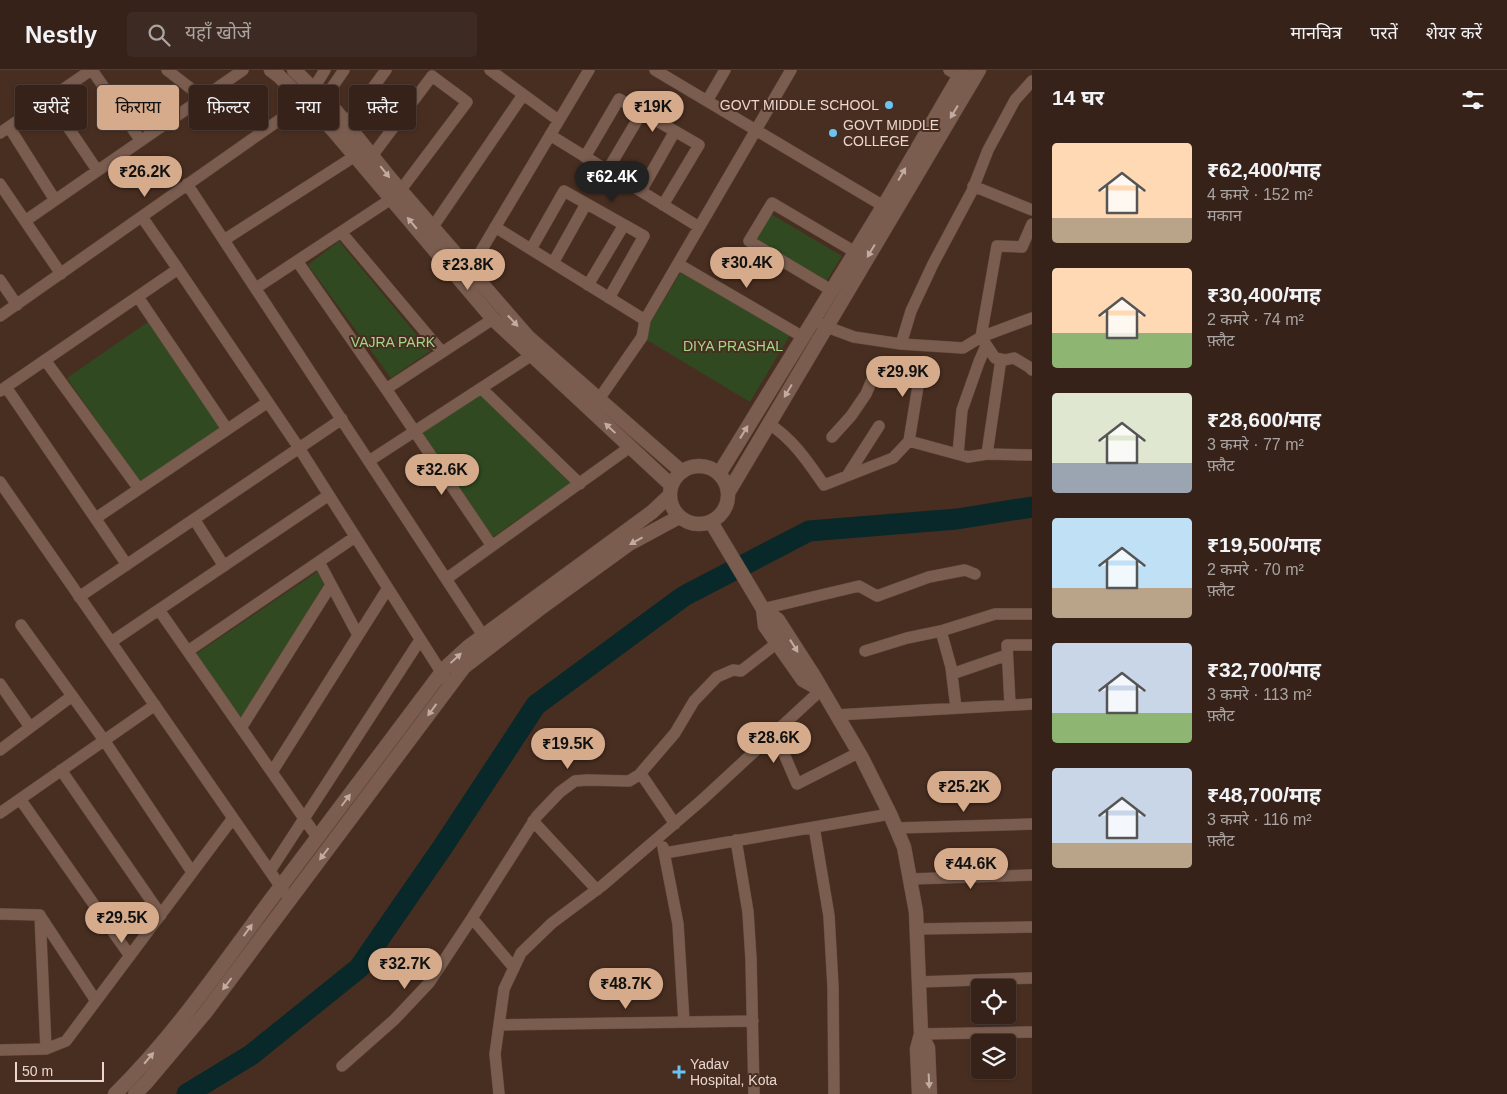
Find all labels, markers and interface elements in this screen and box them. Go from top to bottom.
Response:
search box [127,12,477,57]
text: Nestly [25,21,97,48]
icon: search [145,21,173,49]
text: यहाँ खोजें [185,22,251,43]
text: मानचित्र [1290,23,1342,43]
text: परतें [1370,23,1398,43]
text: शेयर करें [1426,23,1482,43]
chip: खरीदें [15,85,87,130]
chip: किराया [97,85,179,130]
chip: फ़िल्टर [189,85,268,130]
chip: नया [278,85,339,130]
chip: फ़्लैट [349,85,416,130]
text: 14 घर [1052,86,1104,109]
icon: filters [1459,86,1487,114]
pin: ₹19K [623,90,683,133]
place label: GOVT MIDDLE SCHOOL [720,97,879,113]
text: ₹19K [634,98,672,115]
marker: GOVT MIDDLE SCHOOL [883,99,895,111]
one-way arrow [950,105,959,118]
place label: GOVT MIDDLE COLLEGE [843,117,939,149]
marker: GOVT MIDDLE COLLEGE [827,127,839,139]
pin: ₹26.2K [104,156,186,198]
text: ₹62,400/माह [1207,158,1321,181]
pin: ₹62.4K [571,160,653,203]
text: ₹26.2K [119,163,171,180]
icon: home [1092,163,1152,223]
one-way arrow [379,165,390,178]
one-way arrow [898,167,906,182]
text: ₹62.4K [586,168,638,185]
text: 4 कमरे · 152 m² [1207,186,1313,203]
text: मकान [1207,207,1242,224]
one-way arrow [406,218,418,230]
one-way arrow [867,245,876,258]
pin: ₹30.4K [706,246,788,289]
pin: ₹23.8K [427,248,509,291]
text: ₹30.4K [721,254,773,271]
text: ₹23.8K [442,256,494,273]
text: ₹30,400/माह [1207,283,1321,306]
icon: home [1092,288,1152,348]
text: 2 कमरे · 74 m² [1207,311,1304,328]
one-way arrow [507,315,519,327]
text: फ़्लैट [1207,332,1235,349]
park label: VAJRA PARK [351,334,436,350]
park label: DIYA PRASHAL [683,338,783,354]
pin: ₹29.9K [862,356,944,398]
text: ₹29.9K [877,363,929,380]
one-way arrow [784,385,793,398]
text: ₹28,600/माह [1207,408,1321,431]
icon: home [1092,413,1152,473]
one-way arrow [604,422,616,434]
one-way arrow [740,426,749,439]
text: 3 कमरे · 77 m² [1207,436,1304,453]
pin: ₹32.6K [401,454,483,496]
text: फ़्लैट [1207,457,1235,474]
text: ₹32.6K [416,461,468,478]
text: ₹19,500/माह [1207,533,1321,556]
one-way arrow [630,536,643,545]
icon: home [1092,538,1152,598]
text: 2 कमरे · 70 m² [1207,561,1304,578]
text: फ़्लैट [1207,582,1235,599]
one-way arrow [790,639,799,652]
one-way arrow [449,652,461,664]
text: ₹32,700/माह [1207,658,1321,681]
icon: home [1092,663,1152,723]
text: 3 कमरे · 113 m² [1207,686,1312,703]
one-way arrow [427,703,437,717]
text: फ़्लैट [1207,707,1235,724]
pin: ₹28.6K [733,722,815,764]
pin: ₹19.5K [527,728,609,770]
text: ₹28.6K [748,729,800,746]
text: ₹19.5K [542,735,594,752]
pin: ₹25.2K [923,770,1005,813]
text: ₹25.2K [938,778,990,795]
text: ₹48,700/माह [1207,783,1321,806]
icon: home [1092,788,1152,848]
one-way arrow [340,794,351,807]
text: 3 कमरे · 116 m² [1207,811,1312,828]
text: फ़्लैट [1207,832,1235,849]
one-way arrow [319,847,329,861]
pin: ₹44.6K [930,848,1012,890]
text: ₹44.6K [945,855,997,872]
pin: ₹29.5K [81,902,163,944]
text: ₹29.5K [96,909,148,926]
one-way arrow [243,923,253,937]
pin: ₹32.7K [364,948,446,990]
text: ₹32.7K [379,955,431,972]
pin: ₹48.7K [585,968,667,1010]
text: ₹48.7K [600,975,652,992]
one-way arrow [222,977,232,991]
map controls [971,979,1016,1079]
button: locate [971,979,1016,1024]
button: layers [971,1034,1016,1079]
one-way arrow [143,1052,154,1065]
place label: Yadav Hospital, Kota [690,1056,777,1088]
scale bar [15,1059,104,1082]
text: 50 m [22,1063,53,1079]
marker: Yadav Hospital, Kota [672,1065,686,1079]
one-way arrow [926,1073,934,1089]

